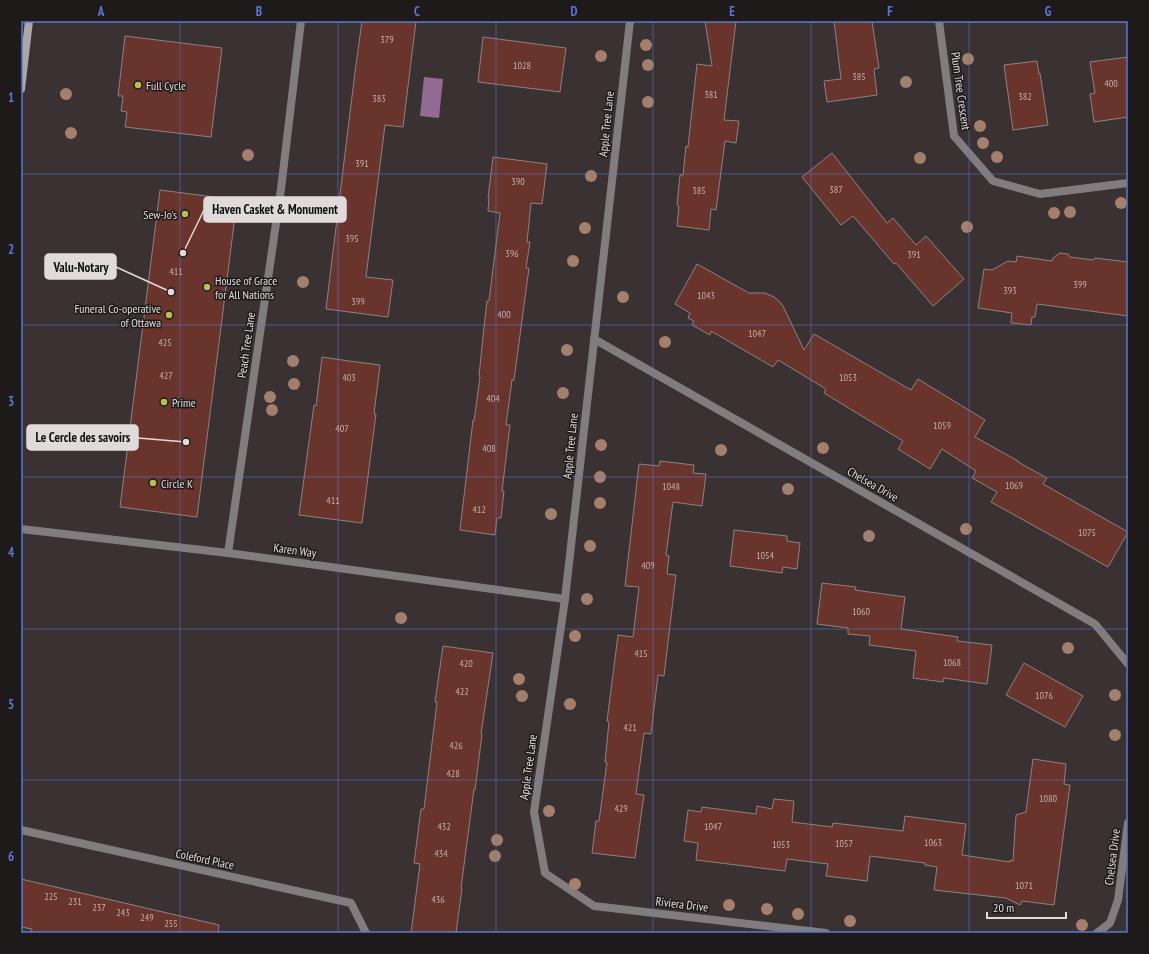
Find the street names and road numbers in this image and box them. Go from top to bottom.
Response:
street label: Plum Tree Crescent [948,51,974,132]
street label: Apple Tree Lane [595,90,617,158]
street label: Peach Tree Lane [234,311,258,379]
street label: Apple Tree Lane [559,412,581,480]
street label: Chelsea Drive [845,463,901,505]
street label: Karen Way [273,540,318,561]
street label: Apple Tree Lane [516,733,540,801]
street label: Chelsea Drive [1101,828,1123,886]
street label: Coleford Place [174,845,236,873]
street label: Riviera Drive [655,893,709,915]

